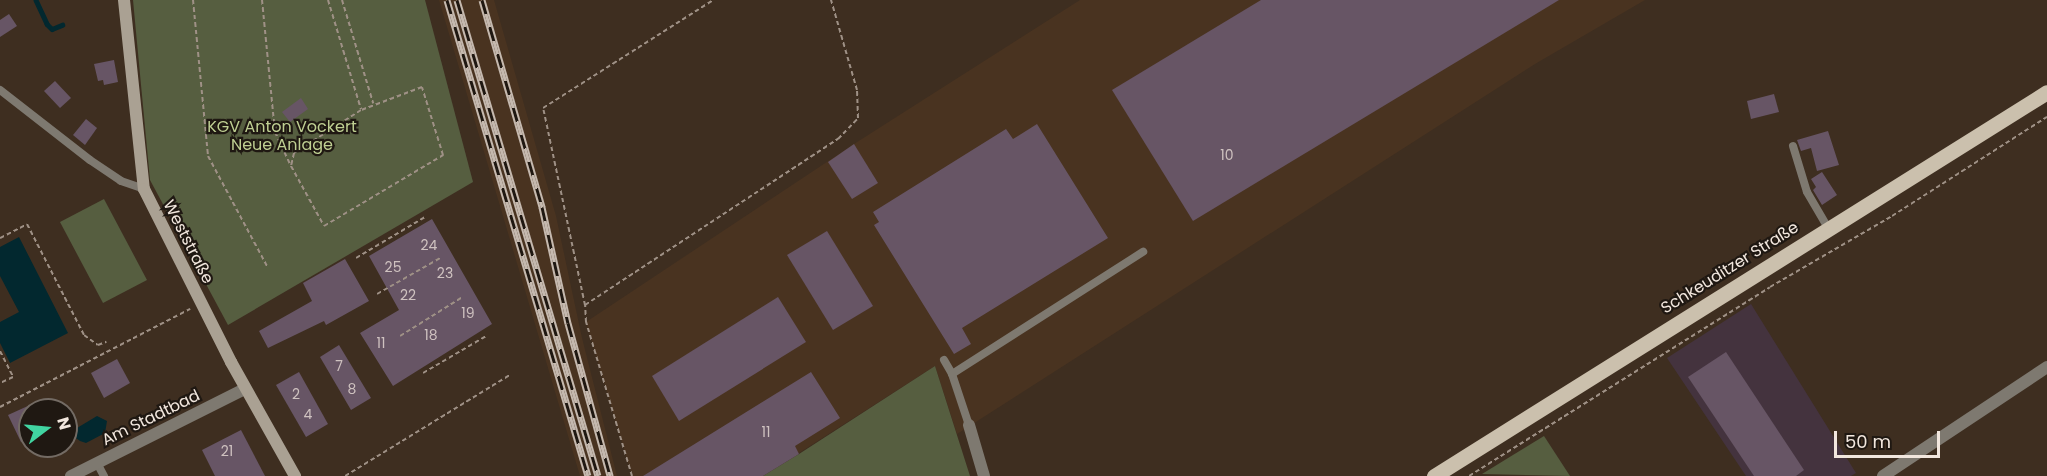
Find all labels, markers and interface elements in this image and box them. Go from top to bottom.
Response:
park label: KGV Anton Vockert Neue Anlage [207,117,357,155]
house number: 10 [1220,147,1234,163]
street label: Weststraße [159,197,217,287]
street label: Schkeuditzer Straße [1658,218,1802,318]
house number: 24 [421,237,437,253]
house number: 25 [385,259,401,275]
house number: 23 [437,265,453,281]
house number: 22 [400,287,416,303]
house number: 19 [461,305,475,321]
house number: 18 [424,327,438,343]
house number: 11 [377,335,385,351]
house number: 7 [335,358,343,374]
house number: 8 [348,381,356,397]
street label: Am Stadtbad [99,386,203,450]
house number: 2 [292,386,300,402]
north arrow [18,398,78,458]
house number: 4 [304,406,312,422]
text: N [51,414,77,432]
scale bar [1837,419,1944,457]
house number: 11 [762,424,770,440]
text: 50 m [1845,429,1891,454]
house number: 21 [221,443,233,459]

